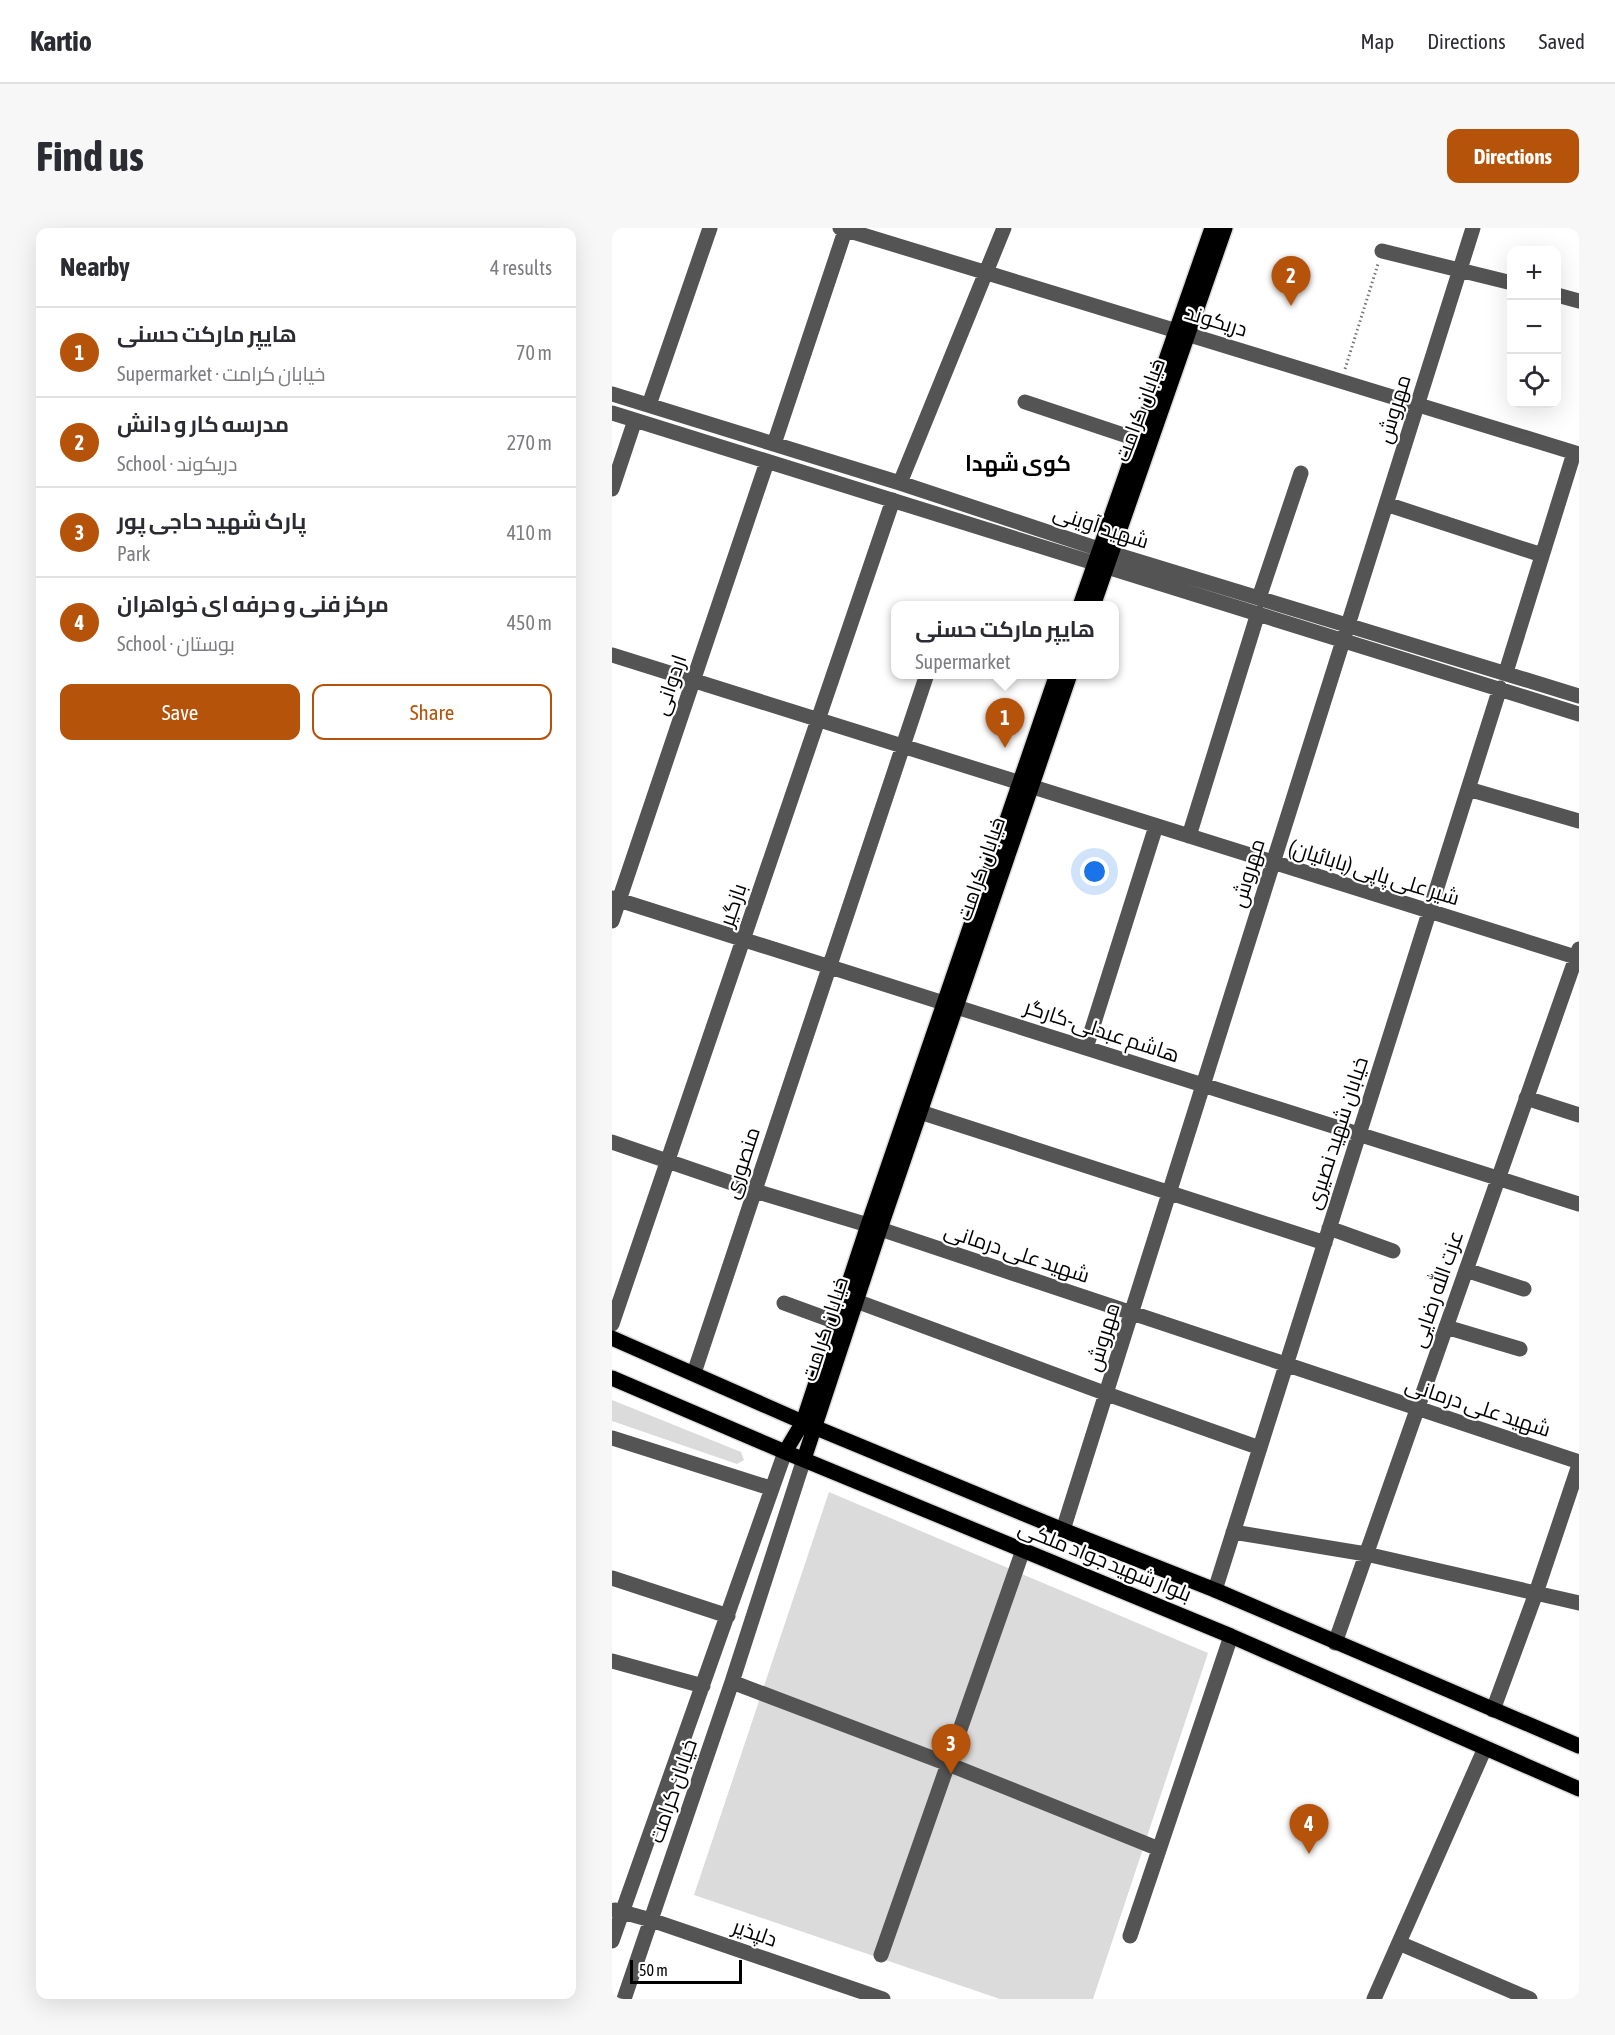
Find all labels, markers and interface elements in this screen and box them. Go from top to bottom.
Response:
text: Kartio [30,25,92,57]
text: Map [1360,29,1394,53]
text: Directions [1427,29,1506,53]
text: Saved [1539,29,1585,53]
button: Directions [1447,129,1579,183]
text: Find us [36,132,144,180]
map controls [1507,246,1561,408]
button: + [1507,246,1561,300]
text: Nearby [60,252,130,282]
text: 4 results [490,256,552,279]
pin: 2 [1272,256,1310,306]
street label: دریکوند [1182,299,1250,342]
button: − [1507,300,1561,354]
text: هایپر مارکت حسنی [117,321,297,347]
text: 1 [75,341,84,364]
text: 70 m [516,341,552,364]
button: locate [1507,354,1561,408]
street label: خیابان کرامت [1109,355,1171,465]
text: Supermarket · خیابان کرامت [117,362,325,385]
street label: مهروش [1371,371,1417,447]
text: مدرسه کار و دانش [117,411,289,437]
text: 2 [75,431,84,454]
text: 270 m [507,431,552,454]
district label: کوی شهدا [965,450,1071,477]
text: School · دریکوند [117,452,237,475]
street label: شهید آوینی [1050,499,1152,555]
text: پارک شهید حاجی پور [117,508,306,534]
text: 3 [75,521,84,544]
text: 410 m [507,521,552,544]
text: Park [117,542,150,565]
text: مرکز فنی و حرفه ای خواهران [117,591,389,617]
popup [891,601,1119,679]
text: 4 [75,611,84,634]
text: 450 m [507,611,552,634]
text: هایپر مارکت حسنی [915,616,1095,642]
text: School · بوستان [117,632,235,655]
text: Supermarket [915,650,1011,673]
street label: اردوانی [648,651,692,719]
button: Save [60,684,300,740]
button: Share [312,684,552,740]
pin: 1 [986,698,1024,748]
street label: خیابان کرامت [951,814,1011,924]
street label: مهروش [1225,835,1271,911]
street label: شیر علی پاپی (بابائیان) [1285,835,1463,912]
your location [1080,857,1109,886]
street label: بازگیر [713,880,752,931]
street label: هاشم عبدلی-کارگر [1020,993,1183,1069]
street label: خیابان شهید نصیری [1300,1053,1374,1213]
street label: منصوری [718,1124,766,1202]
street label: شهید علی درمانی [941,1217,1093,1289]
street label: عزت الله رضایی [1404,1227,1469,1351]
street label: خیابان کرامت [796,1273,854,1385]
street label: مهروش [1080,1299,1126,1375]
street label: شهید علی درمانی [1402,1371,1554,1443]
street label: بلوار شهید جواد ملکی [1015,1514,1195,1608]
pin: 3 [932,1724,970,1774]
street label: خیابان کرامت [643,1736,703,1846]
pin: 4 [1290,1804,1328,1854]
street label: دلپذیر [728,1913,781,1953]
scale bar [630,1957,742,1984]
text: 50 m [639,1961,668,1979]

